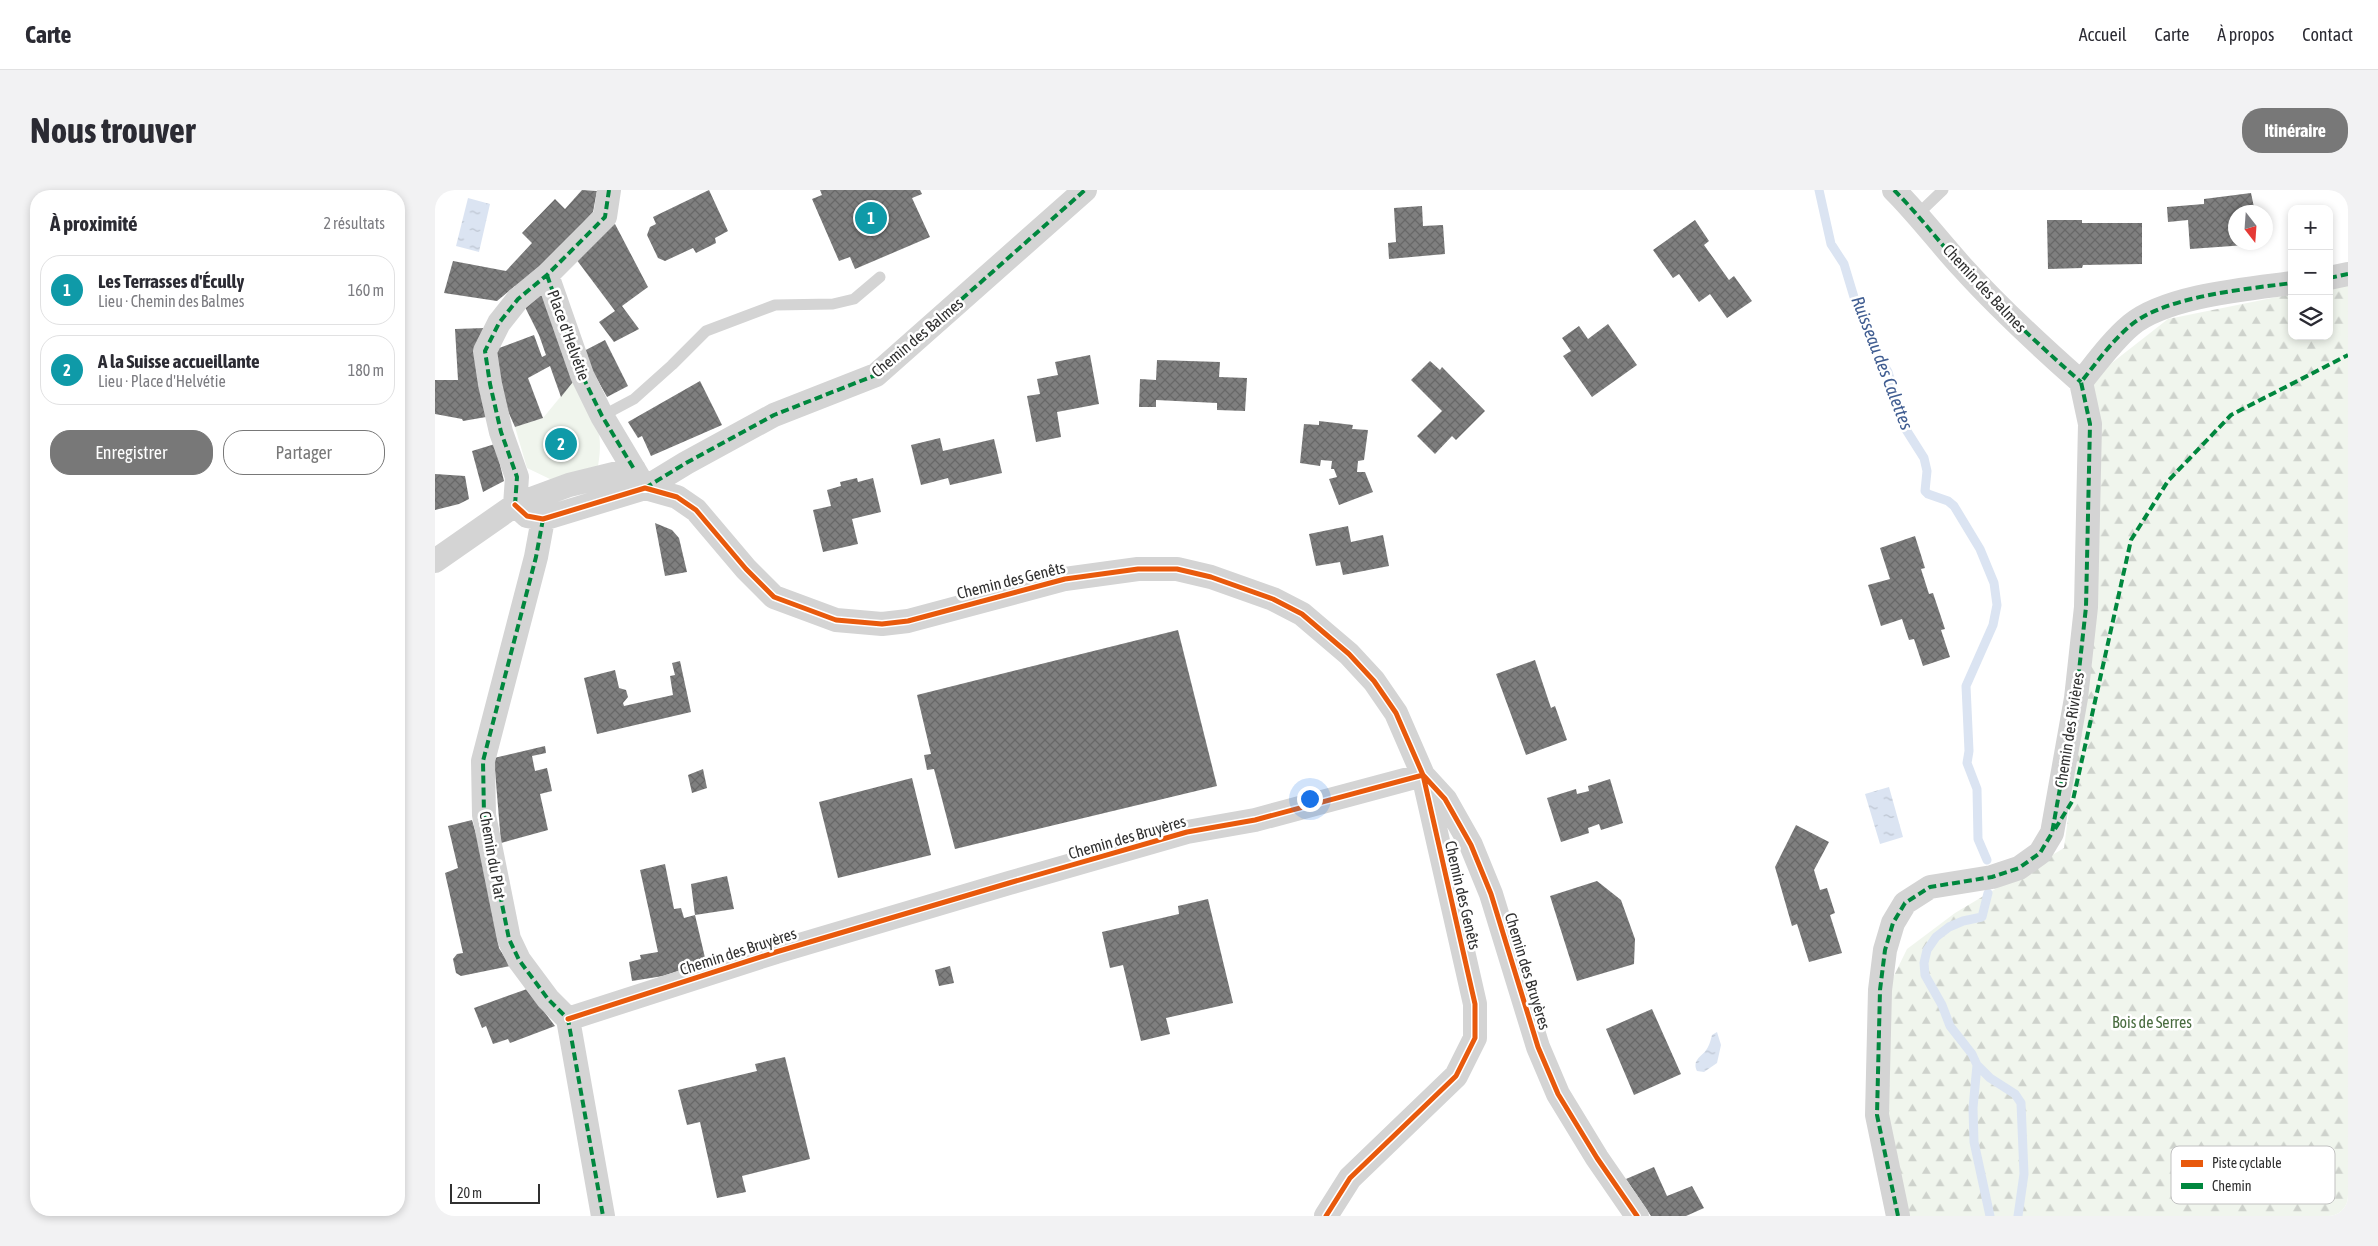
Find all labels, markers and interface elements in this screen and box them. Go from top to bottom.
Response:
text: Carte [25,21,71,48]
text: Accueil [2079,24,2127,45]
text: Carte [2155,24,2189,45]
text: À propos [2217,24,2274,45]
text: Contact [2302,24,2353,45]
button: Itinéraire [2242,108,2348,153]
text: Nous trouver [30,110,195,150]
pin: 1 [855,199,887,237]
north arrow [2228,205,2273,250]
map controls [2288,205,2333,340]
button: + [2288,205,2333,250]
text: À proximité [50,211,138,235]
text: 2 résultats [323,214,385,232]
street label: Chemin des Balmes [1940,240,2031,336]
button: − [2288,250,2333,295]
text: Les Terrasses d'Écully [98,270,244,292]
text: 1 [63,281,71,299]
text: 160 m [348,281,384,299]
street label: Place d'Helvétie [544,287,594,383]
text: Lieu · Chemin des Balmes [98,292,244,310]
street label: Chemin des Balmes [868,293,967,380]
water label: Ruisseau des Calettes [1847,293,1918,433]
button: layers [2288,295,2333,340]
text: A la Suisse accueillante [98,350,260,372]
text: 2 [63,361,71,379]
text: 180 m [348,361,384,379]
text: Lieu · Place d'Helvétie [98,372,226,390]
pin: 2 [545,425,577,463]
button: Enregistrer [50,430,213,475]
button: Partager [223,430,385,475]
street label: Chemin des Genêts [955,558,1067,602]
street label: Chemin des Rivières [2051,671,2087,789]
your location [1297,786,1323,812]
street label: Chemin du Plat [476,810,510,901]
street label: Chemin des Bruyères [1066,812,1188,863]
street label: Chemin des Genêts [1442,839,1484,951]
street label: Chemin des Bruyères [1501,910,1554,1032]
street label: Chemin des Bruyères [677,924,799,979]
park label: Bois de Serres [2112,1013,2192,1031]
legend [2171,1146,2335,1204]
text: Piste cyclable [2212,1155,2282,1171]
text: Chemin [2212,1178,2252,1194]
scale bar [450,1181,540,1204]
text: 20 m [457,1185,482,1201]

